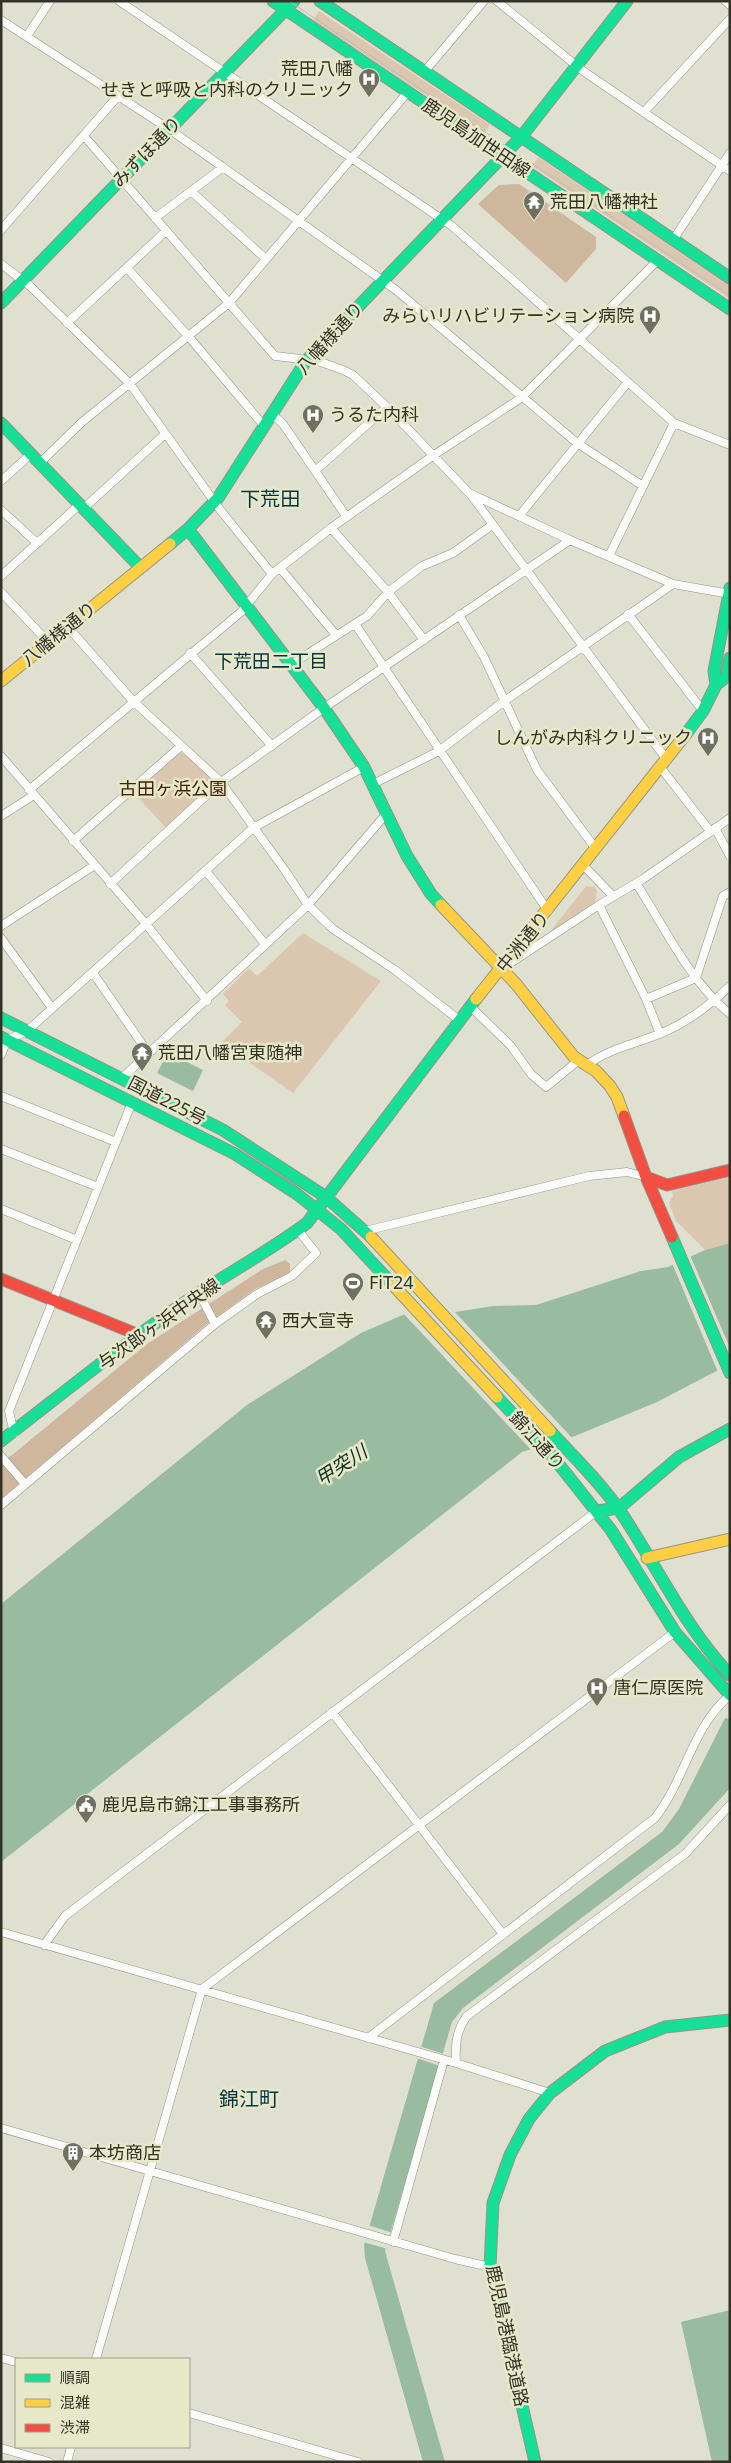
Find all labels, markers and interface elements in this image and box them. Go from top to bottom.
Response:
place label: 荒田八幡 せきと呼吸と内科のクリニック [101,56,353,101]
hospital icon: 荒田八幡 せきと呼吸と内科のクリニック [357,67,381,98]
street label: 鹿児島加世田線 [418,92,535,182]
street label: みずほ通り [106,111,186,192]
place label: 荒田八幡神社 [550,189,658,213]
temple icon: 荒田八幡神社 [522,190,546,221]
street label: 八幡様通り [290,296,368,379]
place label: みらいリハビリテーション病院 [382,303,634,327]
hospital icon: みらいリハビリテーション病院 [638,304,662,335]
place label: うるた内科 [329,402,419,426]
hospital icon: うるた内科 [301,403,325,434]
district label: 下荒田 [240,485,300,512]
street label: 八幡様通り [16,596,101,671]
district label: 下荒田二丁目 [214,648,328,674]
place label: しんがみ内科クリニック [494,725,692,749]
hospital icon: しんがみ内科クリニック [696,726,720,757]
park label: 古田ヶ浜公園 [119,776,227,800]
street label: 中洲通り [490,906,554,977]
place label: 荒田八幡宮東随神 [158,1040,302,1064]
temple icon: 荒田八幡宮東随神 [130,1041,154,1072]
street label: 国道225号 [124,1070,211,1130]
place label: FiT24 [369,1270,414,1294]
sports icon: FiT24 [341,1271,365,1302]
street label: 与次郎ヶ浜中央線 [93,1272,224,1374]
place label: 西大宣寺 [282,1308,354,1332]
temple icon: 西大宣寺 [254,1309,278,1340]
street label: 錦江通り [505,1406,571,1475]
water label: 甲突川 [310,1437,374,1491]
place label: 唐仁原医院 [613,1675,703,1699]
hospital icon: 唐仁原医院 [585,1676,609,1707]
place label: 鹿児島市錦江工事事務所 [102,1792,300,1816]
public building icon: 鹿児島市錦江工事事務所 [74,1793,98,1824]
district label: 錦江町 [219,2085,279,2112]
place label: 本坊商店 [89,2140,161,2164]
building icon: 本坊商店 [61,2141,85,2172]
street label: 鹿児島港臨港道路 [481,2263,535,2409]
legend [15,2358,190,2448]
text: 順調 [60,2367,90,2387]
text: 混雑 [60,2392,90,2412]
text: 渋滞 [60,2417,90,2437]

